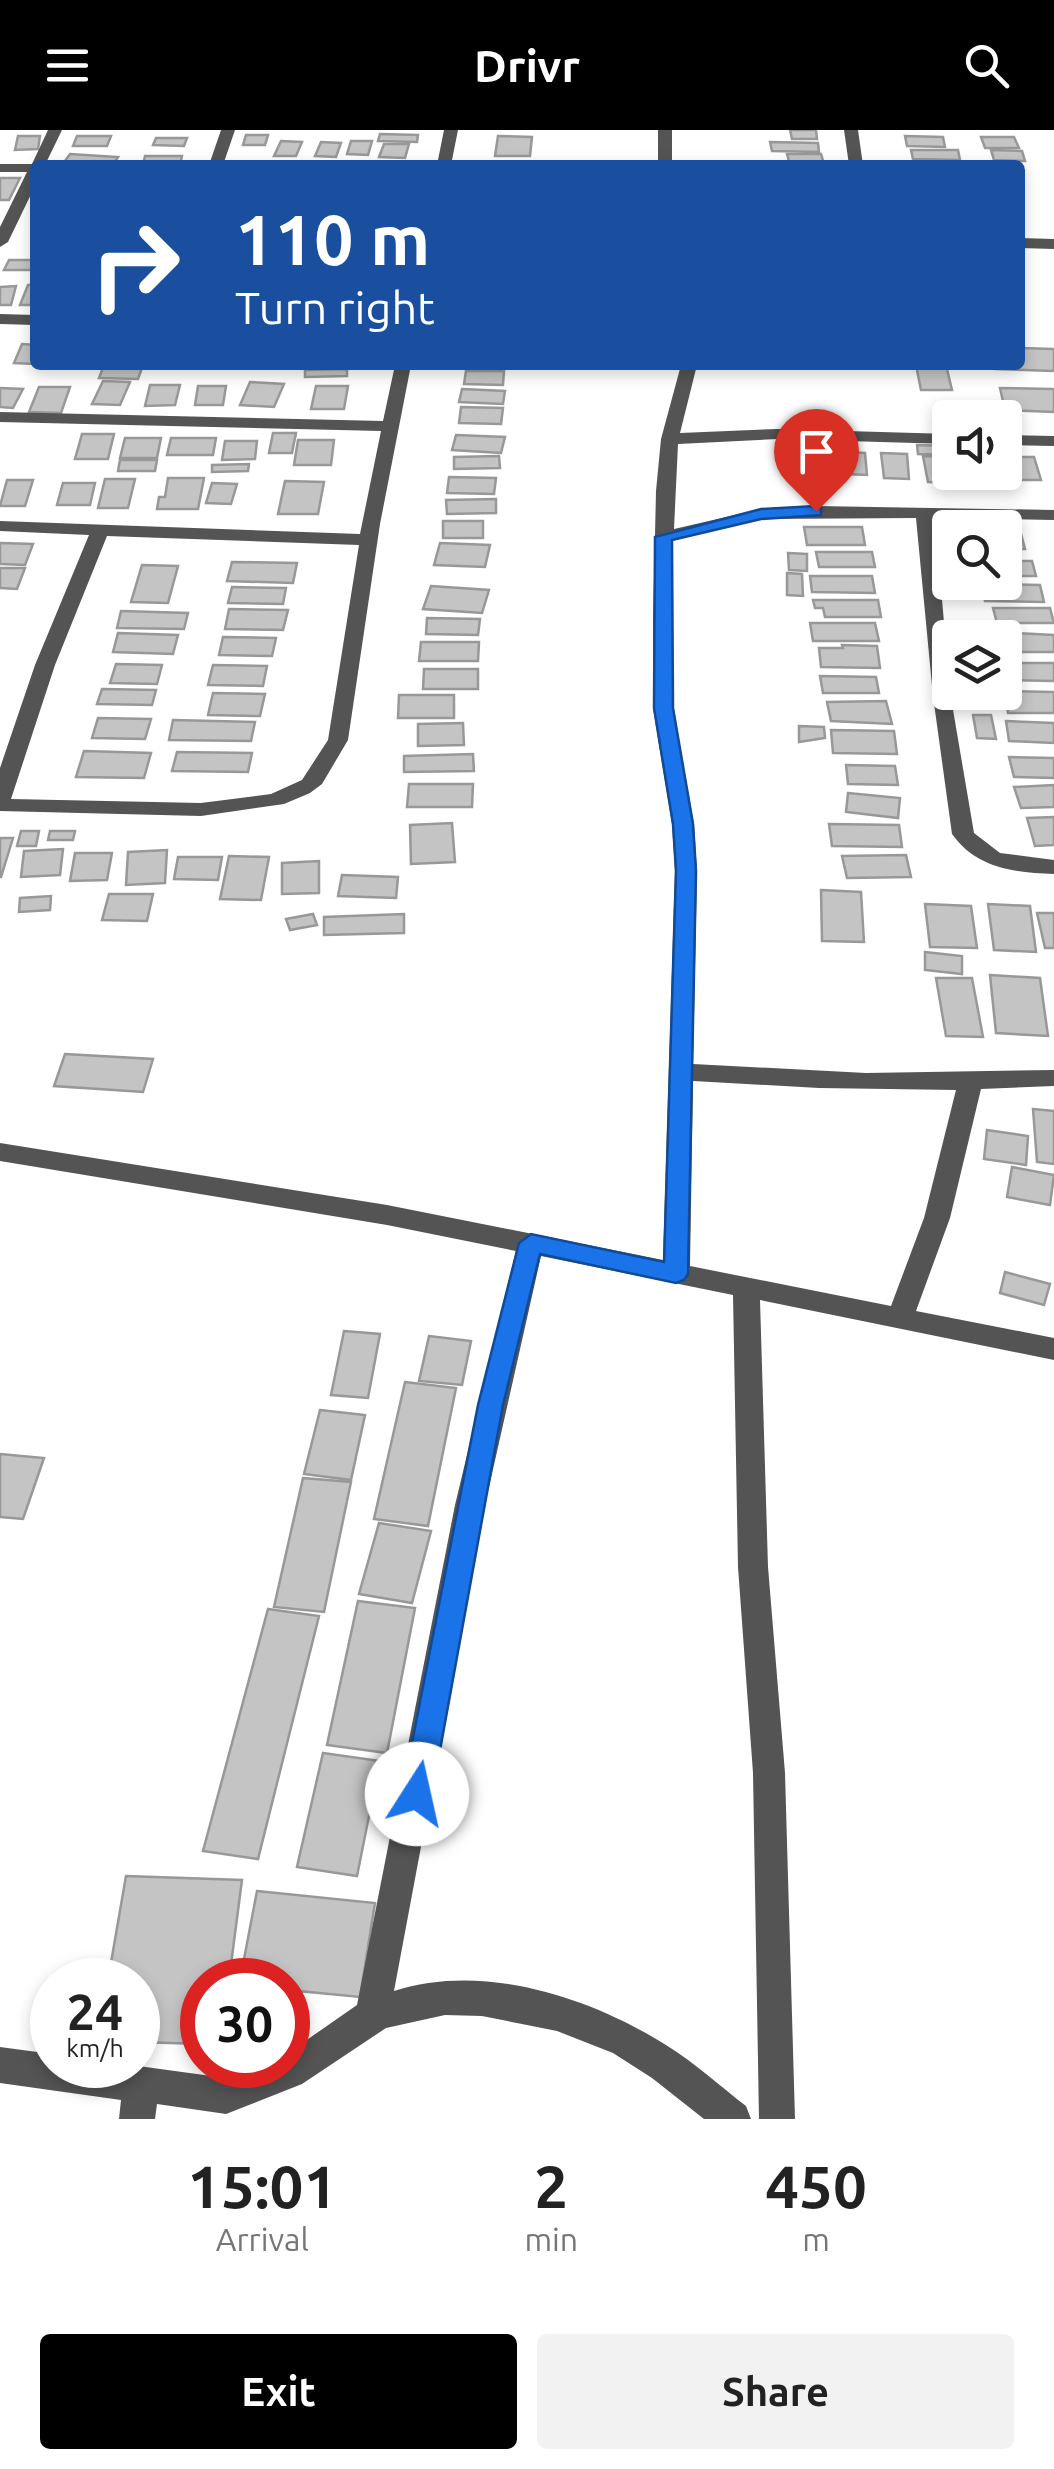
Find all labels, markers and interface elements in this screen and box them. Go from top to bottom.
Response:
icon: menu [40,38,95,93]
icon: search [959,38,1014,93]
text: Drivr [474,40,580,91]
icon: right [70,200,200,330]
text: 110 m [235,200,430,278]
text: Turn right [235,282,435,333]
map controls [932,400,1022,710]
button: sound [932,400,1022,490]
pin [774,409,859,512]
icon: arrive [789,424,844,479]
button: search [932,510,1022,600]
button: layers [932,620,1022,710]
position arrow [365,1742,469,1846]
speed limit sign: 30 [180,1958,310,2088]
text: 24 [67,1983,123,2039]
text: km/h [66,2034,124,2062]
text: 15:01 [187,2152,337,2219]
text: 2 [534,2152,568,2219]
text: 450 [765,2152,867,2219]
text: Arrival [216,2221,309,2257]
text: min [524,2221,578,2257]
text: m [802,2221,830,2257]
button: Exit [40,2334,517,2449]
button: Share [537,2334,1014,2449]

